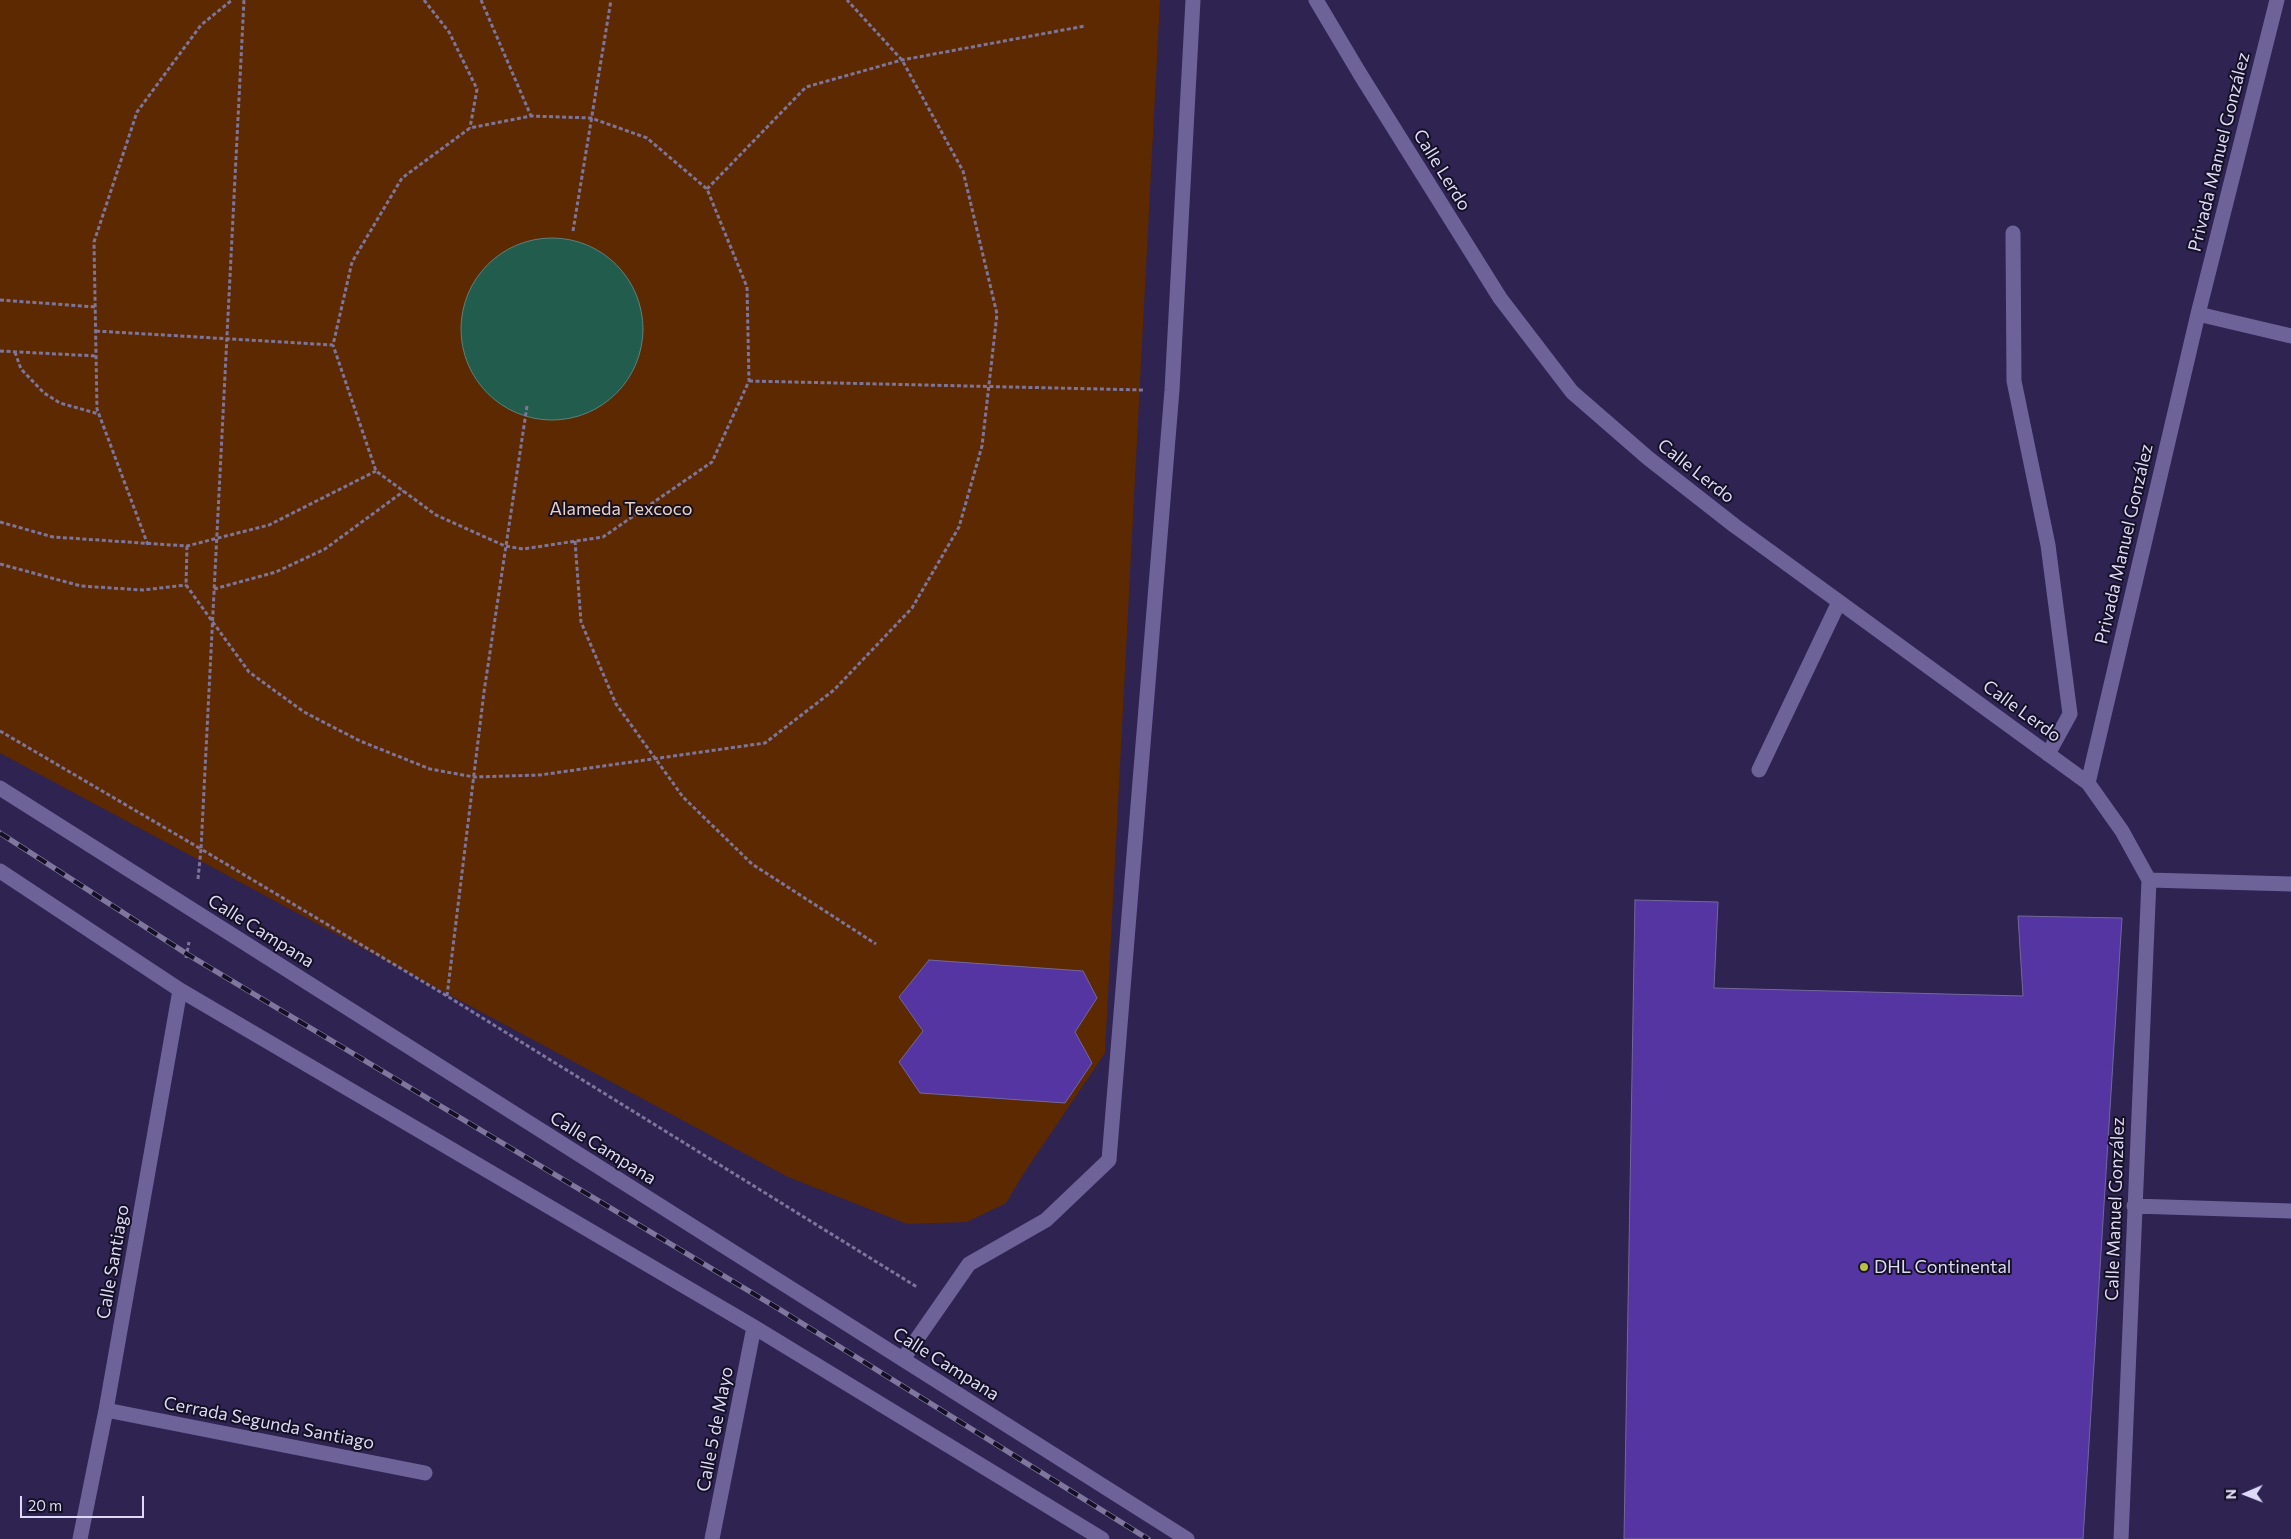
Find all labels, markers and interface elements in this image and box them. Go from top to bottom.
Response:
street label: Privada Manuel González [2184,50,2254,254]
street label: Calle Lerdo [1409,125,1475,215]
street label: Calle Lerdo [1653,434,1739,508]
street label: Privada Manuel González [2090,442,2158,646]
park label: Alameda Texcoco [550,498,692,520]
street label: Calle Lerdo [1979,675,2065,747]
street label: Calle Campana [204,890,318,972]
street label: Calle Campana [546,1107,660,1189]
street label: Calle Manuel González [2101,1117,2129,1301]
street label: Calle Santiago [92,1203,134,1321]
place label: DHL Continental [1874,1256,2011,1278]
marker: DHL Continental [1858,1261,1870,1273]
street label: Calle Campana [889,1323,1003,1405]
street label: Calle 5 de Mayo [692,1365,738,1493]
street label: Cerrada Segunda Santiago [162,1392,376,1454]
north arrow [2221,1469,2271,1519]
scale bar [22,1486,146,1518]
text: N [2222,1489,2239,1500]
text: 20 m [28,1496,62,1514]

